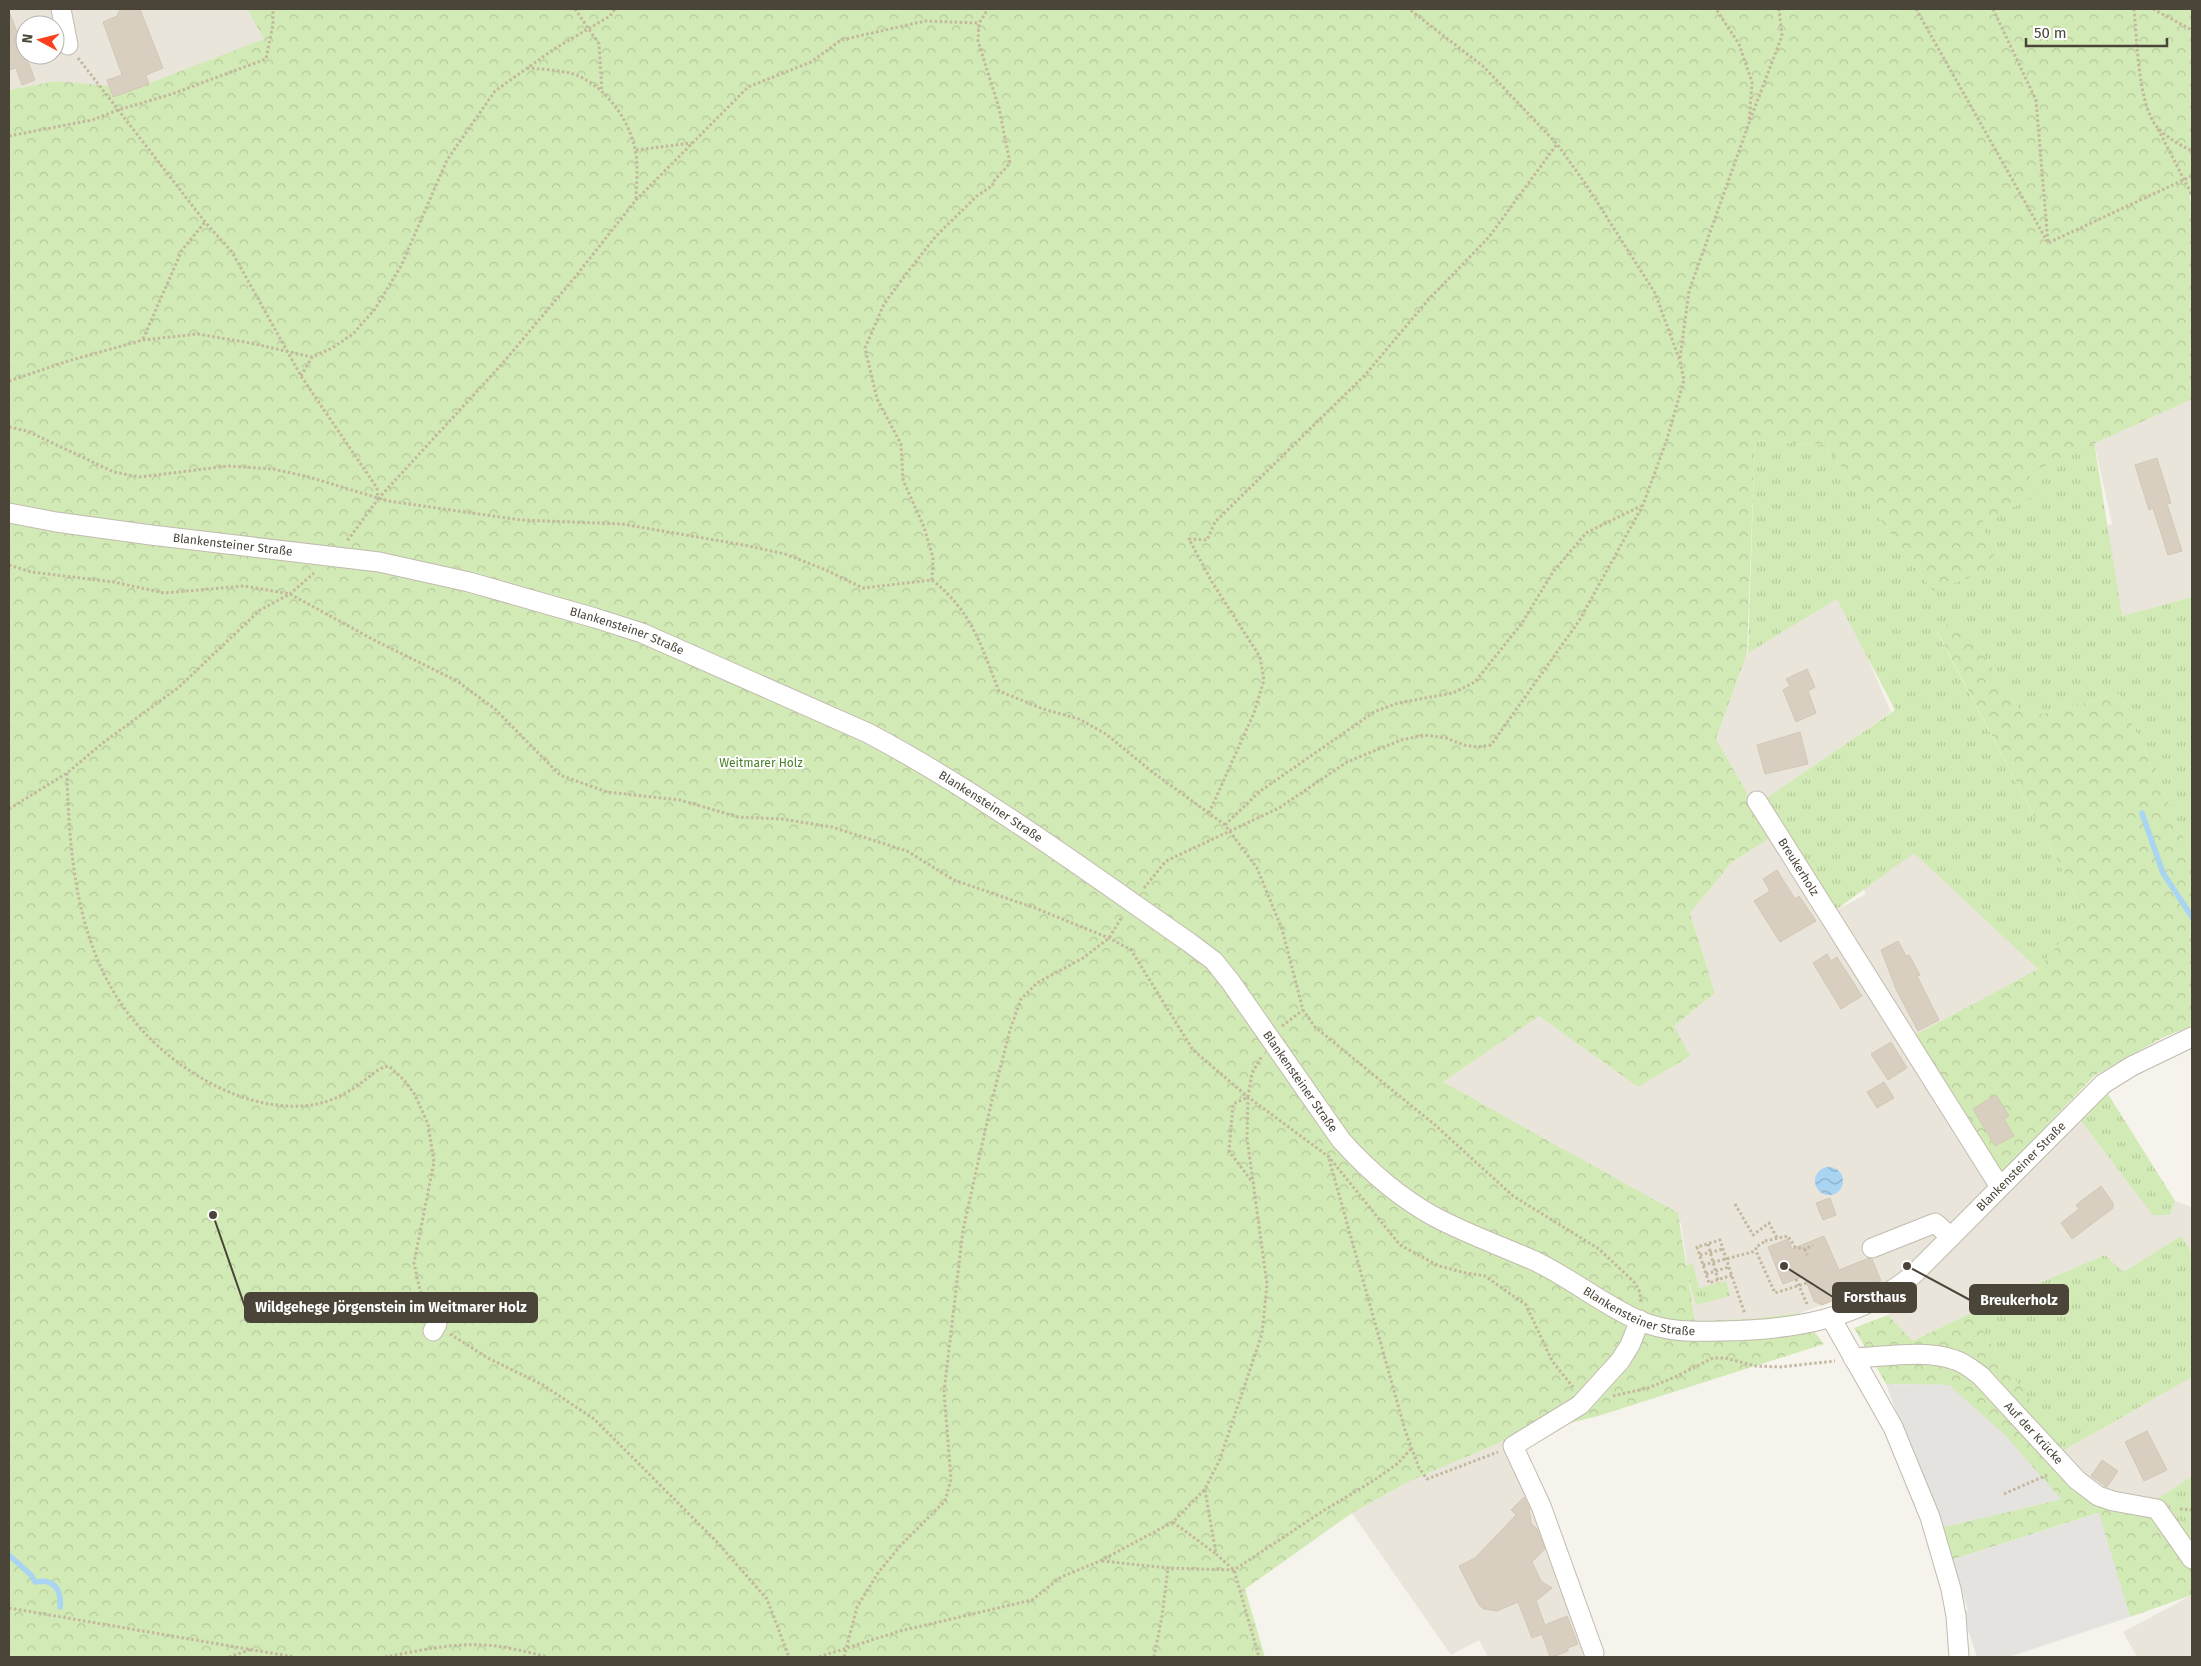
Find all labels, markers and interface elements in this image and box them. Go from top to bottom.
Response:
north arrow [15,15,65,65]
scale bar [2026,15,2167,47]
text: 50 m [2034,24,2067,42]
text: N [19,33,37,44]
street label: Blankensteiner Straße [172,531,293,559]
street label: Blankensteiner Straße [568,604,686,658]
park label: Weitmarer Holz [719,756,803,770]
street label: Blankensteiner Straße [936,768,1045,845]
street label: Breukerholz [1775,836,1822,898]
street label: Blankensteiner Straße [1260,1028,1340,1135]
street label: Blankensteiner Straße [1974,1119,2068,1214]
callout: Forsthaus [1833,1283,1916,1312]
street label: Blankensteiner Straße [1581,1284,1696,1338]
callout: Breukerholz [1970,1285,2068,1314]
text: Forsthaus [1844,1289,1907,1306]
text: Breukerholz [1980,1292,2058,1309]
callout: Wildgehege Jörgenstein im Weitmarer Holz [245,1293,537,1322]
text: Wildgehege Jörgenstein im Weitmarer Holz [255,1299,527,1316]
street label: Auf der Krücke [2001,1399,2066,1467]

